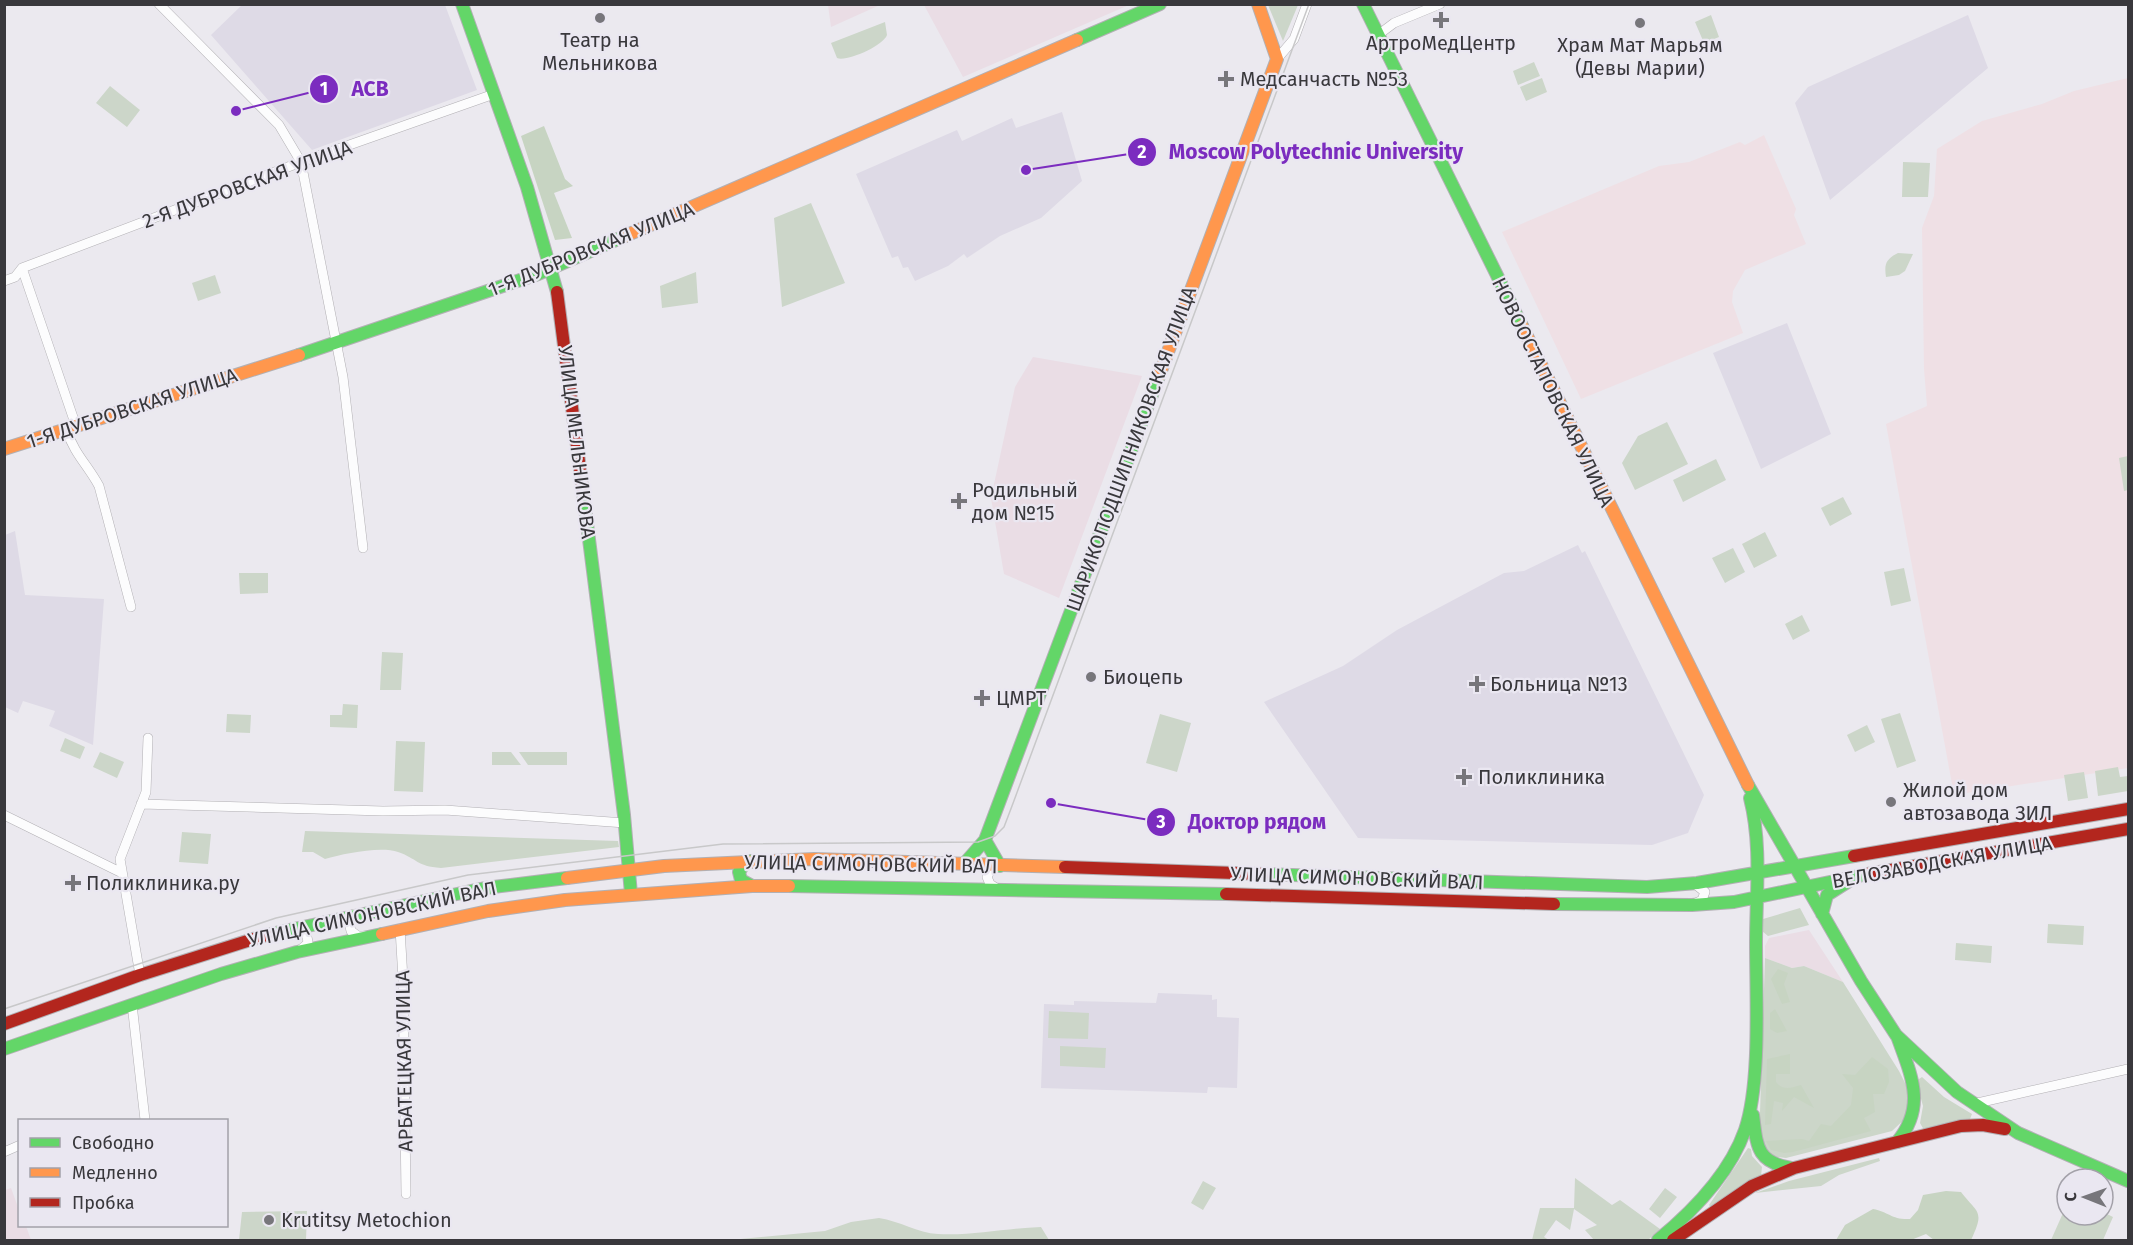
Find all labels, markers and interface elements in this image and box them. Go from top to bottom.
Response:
marker: Театр на Мельникова [593,11,607,25]
marker: АртроМедЦентр [1432,11,1450,29]
marker: Храм Мат Марьям (Девы Марии) [1633,16,1647,30]
place label: Театр на Мельникова [542,28,658,75]
place label: АртроМедЦентр [1366,31,1516,55]
place label: Храм Мат Марьям (Девы Марии) [1557,33,1723,80]
place label: Медсанчасть №53 [1240,67,1408,91]
callout: АСВ [309,69,400,108]
marker: Медсанчасть №53 [1217,70,1235,88]
text: АСВ [350,76,389,102]
text: 1 [320,78,328,100]
callout: Moscow Polytechnic University [1127,132,1475,171]
street label: 2-Я ДУБРОВСКАЯ УЛИЦА [139,135,356,233]
text: Moscow Polytechnic University [1169,139,1463,165]
text: 2 [1137,141,1147,163]
street label: 1-Я ДУБРОВСКАЯ УЛИЦА [485,196,698,301]
street label: НОВООСТАПОВСКАЯ УЛИЦА [1487,273,1619,511]
street label: ШАРИКОПОДШИПНИКОВСКАЯ УЛИЦА [1061,283,1201,615]
street label: УЛИЦА МЕЛЬНИКОВА [553,344,601,540]
street label: 1-Я ДУБРОВСКАЯ УЛИЦА [24,362,241,453]
place label: Родильный дом №15 [972,478,1078,525]
marker: Родильный дом №15 [950,492,968,510]
place label: Биоцепь [1103,665,1183,689]
marker: Биоцепь [1084,670,1098,684]
place label: Больница №13 [1490,672,1628,696]
marker: Больница №13 [1468,675,1486,693]
place label: ЦМРТ [996,686,1047,710]
marker: ЦМРТ [973,689,991,707]
place label: Поликлиника [1478,765,1605,789]
marker: Поликлиника [1455,768,1473,786]
place label: Жилой дом автозавода ЗИЛ [1903,778,2052,825]
marker: Жилой дом автозавода ЗИЛ [1884,795,1898,809]
callout: Доктор рядом [1146,802,1338,841]
text: Доктор рядом [1187,809,1326,835]
text: 3 [1155,811,1166,833]
street label: ВЕЛОЗАВОДСКАЯ УЛИЦА [1830,831,2054,893]
street label: УЛИЦА СИМОНОВСКИЙ ВАЛ [744,850,998,878]
street label: УЛИЦА СИМОНОВСКИЙ ВАЛ [1230,862,1484,894]
place label: Поликлиника.ру [86,871,240,895]
marker: Поликлиника.ру [64,874,82,892]
street label: УЛИЦА СИМОНОВСКИЙ ВАЛ [246,876,498,952]
street label: АРБАТЕЦКАЯ УЛИЦА [390,969,418,1152]
legend [18,1119,228,1227]
text: Свободно [72,1132,154,1154]
text: Медленно [72,1162,158,1184]
north arrow [2055,1167,2115,1227]
text: С [2061,1191,2080,1202]
text: Пробка [72,1192,135,1214]
place label: Krutitsy Metochion [281,1208,452,1232]
marker: Krutitsy Metochion [262,1213,276,1227]

